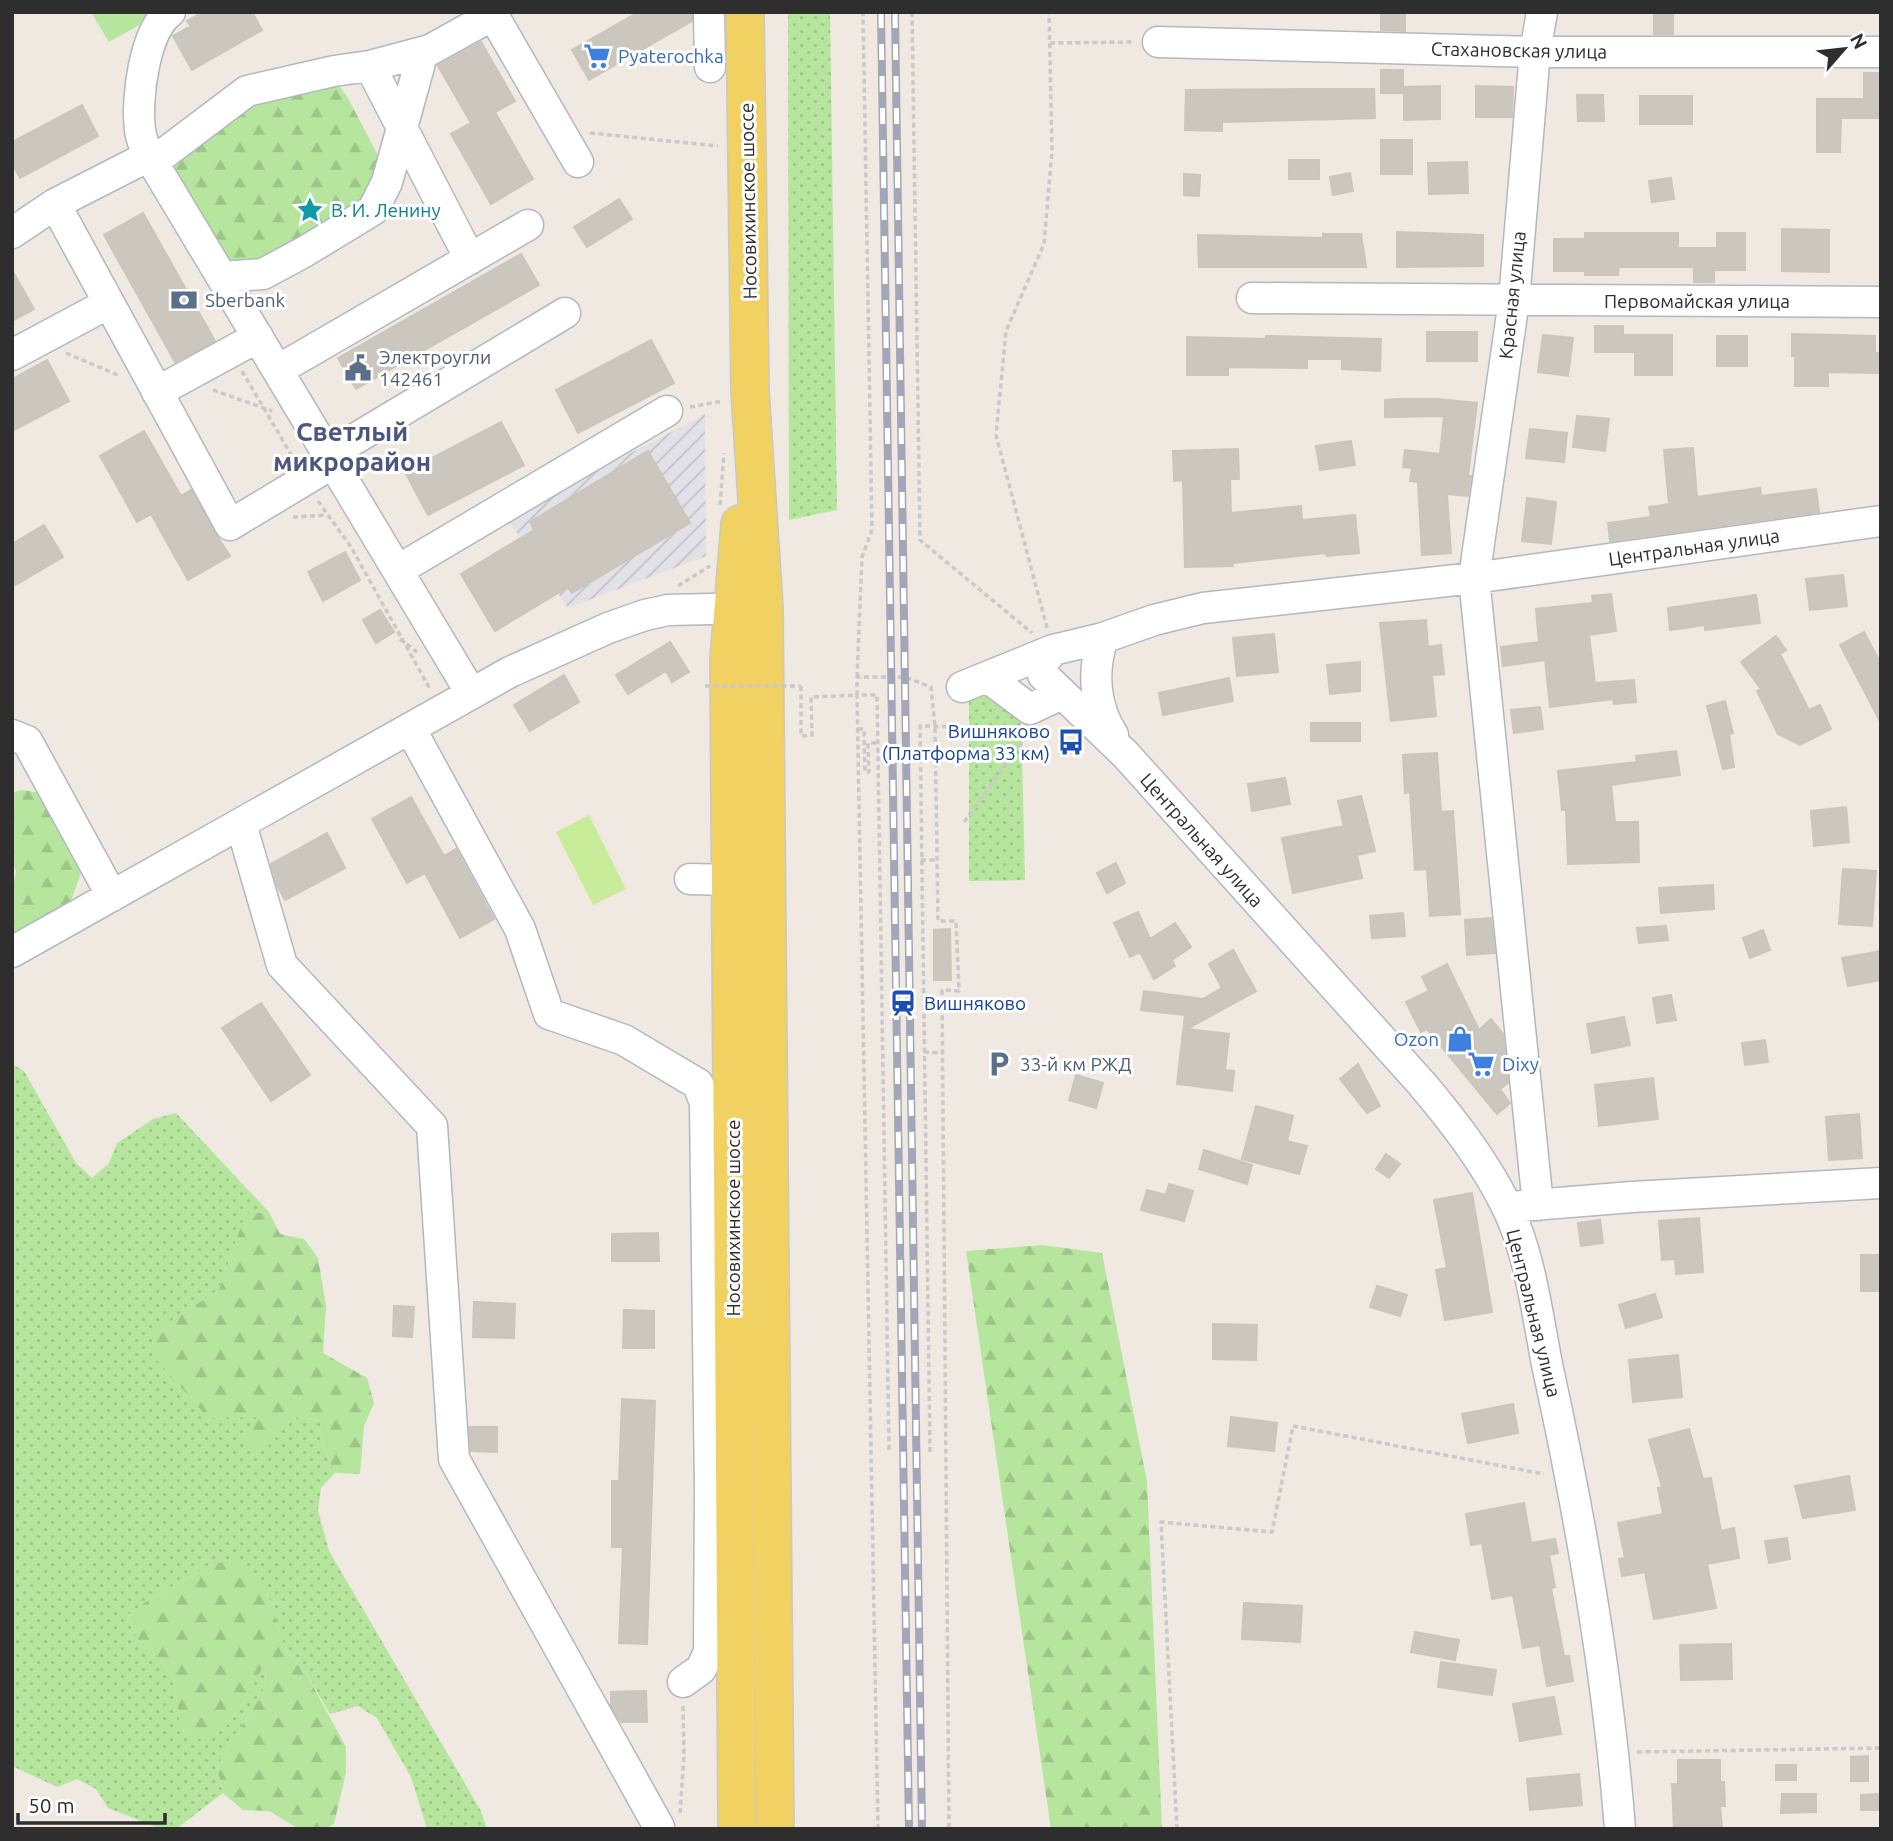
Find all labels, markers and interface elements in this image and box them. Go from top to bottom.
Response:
north arrow [1809,14,1879,84]
text: N [1846,30,1872,52]
street label: Стахановская улица [1431,37,1607,63]
supermarket icon: Pyaterochka [582,41,612,71]
place label: Pyaterochka [618,45,724,67]
street label: Носовихинское шоссе [735,102,761,300]
place icon: В. И. Ленину [295,195,325,225]
place label: В. И. Ленину [331,199,441,221]
street label: Красная улица [1494,230,1530,360]
bank icon: Sberbank [169,285,199,315]
place label: Sberbank [205,289,285,311]
street label: Первомайская улица [1604,290,1790,312]
place label: Электроугли 142461 [379,346,491,390]
public building icon: Электроугли 142461 [343,353,373,383]
district label: Светлый микрорайон [273,417,431,476]
street label: Центральная улица [1607,524,1781,570]
place label: Вишняково (Платформа 33 км) [882,720,1050,764]
bus stop icon: Вишняково (Платформа 33 км) [1056,727,1086,757]
street label: Центральная улица [1136,768,1268,912]
station icon: Вишняково [888,988,918,1018]
place label: Вишняково [924,992,1026,1014]
shop icon: Ozon [1445,1024,1475,1054]
place label: Ozon [1394,1028,1439,1050]
parking icon: 33-й км РЖД [984,1049,1014,1079]
supermarket icon: Dixy [1466,1049,1496,1079]
place label: 33-й км РЖД [1020,1053,1132,1075]
place label: Dixy [1502,1053,1539,1075]
street label: Носовихинское шоссе [722,1120,744,1316]
street label: Центральная улица [1502,1227,1566,1399]
scale bar [18,1782,164,1826]
text: 50 m [28,1793,75,1817]

